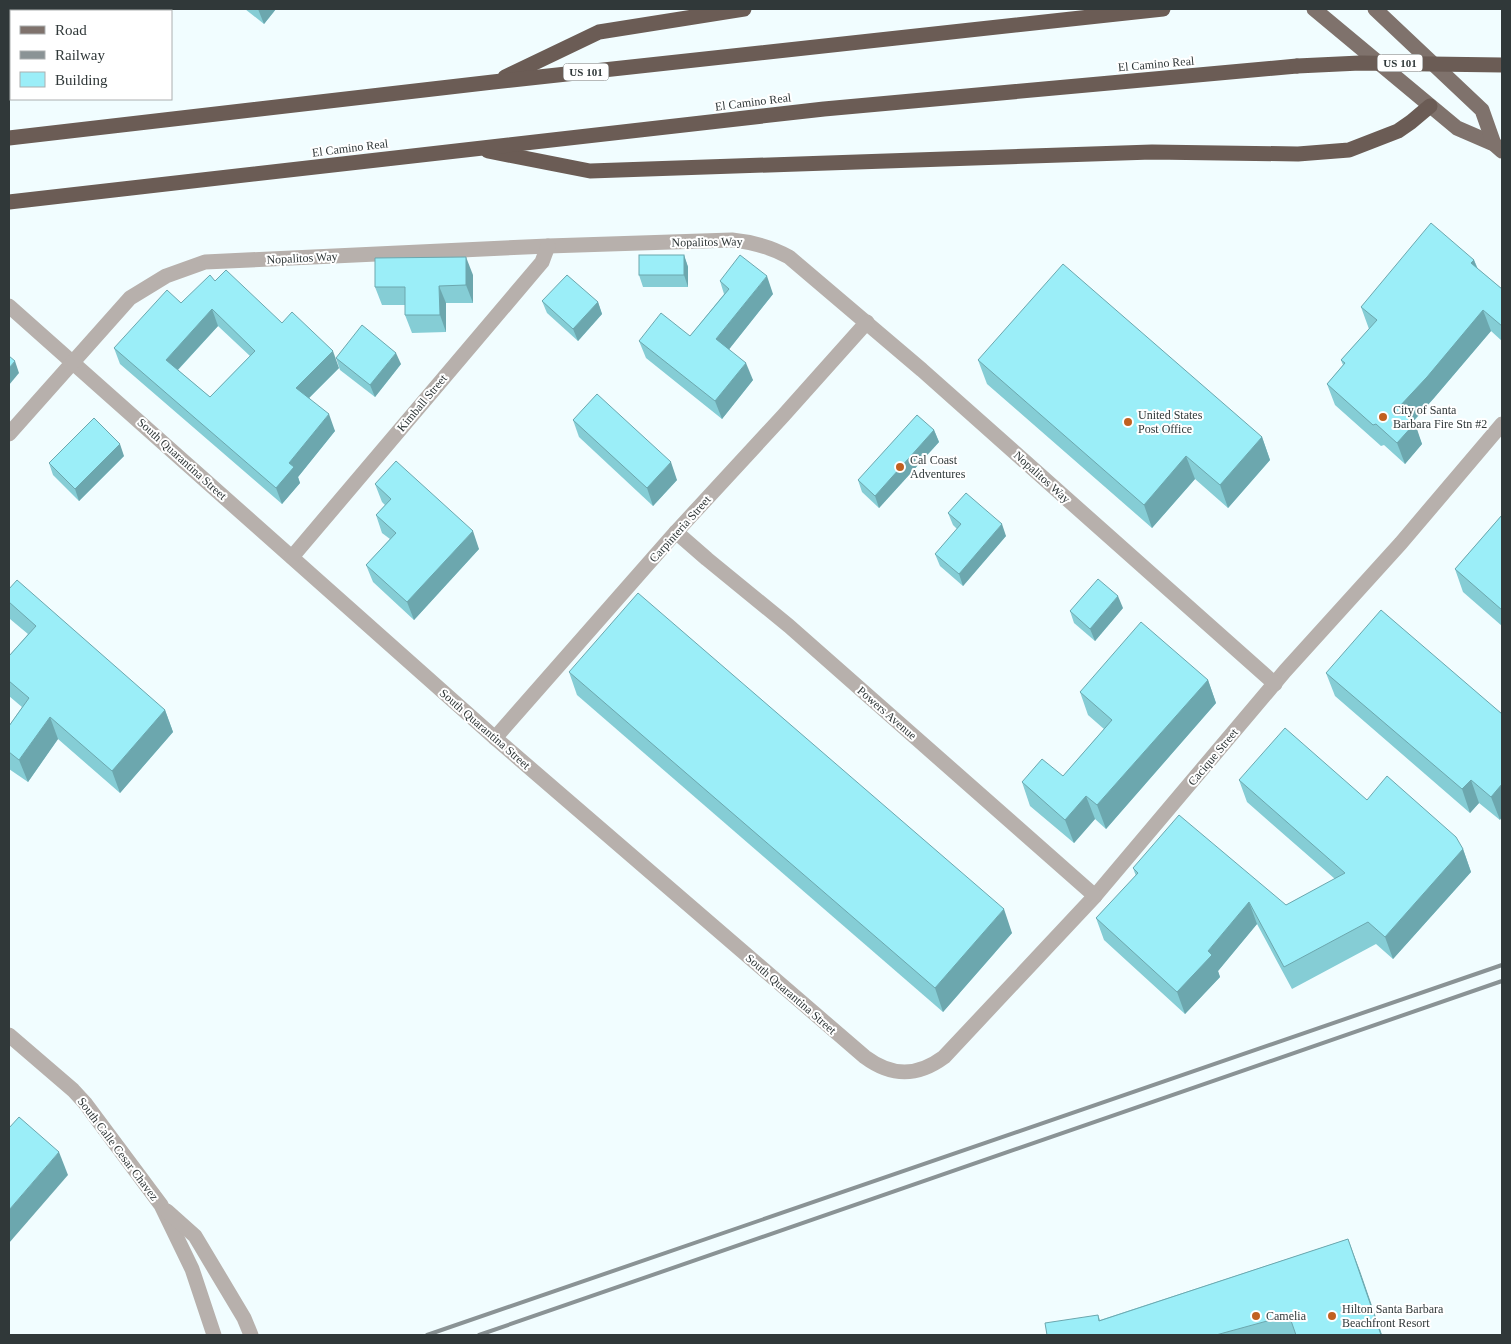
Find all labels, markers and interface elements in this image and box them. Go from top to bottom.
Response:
legend [10,10,172,100]
text: Road [55,22,87,38]
text: Railway [55,47,105,63]
street label: El Camino Real [1117,54,1195,74]
road number: US 101 [1378,54,1422,72]
road number: US 101 [564,64,608,80]
text: Building [55,72,108,88]
street label: El Camino Real [714,90,793,114]
street label: El Camino Real [311,136,390,160]
street label: Nopalitos Way [671,234,743,250]
street label: Nopalitos Way [266,249,338,267]
street label: Kimball Street [394,371,450,434]
place label: City of Santa Barbara Fire Stn #2 [1393,403,1487,431]
place label: United States Post Office [1138,408,1203,436]
marker: City of Santa Barbara Fire Stn #2 [1377,411,1389,423]
street label: South Quarantina Street [134,415,230,503]
marker: United States Post Office [1122,416,1134,428]
street label: Nopalitos Way [1011,448,1073,506]
place label: Cal Coast Adventures [910,453,966,481]
marker: Cal Coast Adventures [894,461,906,473]
street label: Carpinteria Street [646,492,714,565]
street label: Powers Avenue [854,683,920,743]
street label: South Quarantina Street [437,686,534,773]
street label: Cacique Street [1185,725,1241,788]
street label: South Quarantina Street [743,951,840,1038]
street label: South Calle Cesar Chavez [75,1095,161,1203]
place label: Hilton Santa Barbara Beachfront Resort [1342,1302,1444,1330]
place label: Camelia [1266,1309,1307,1323]
marker: Camelia [1250,1310,1262,1322]
marker: Hilton Santa Barbara Beachfront Resort [1326,1310,1338,1322]

